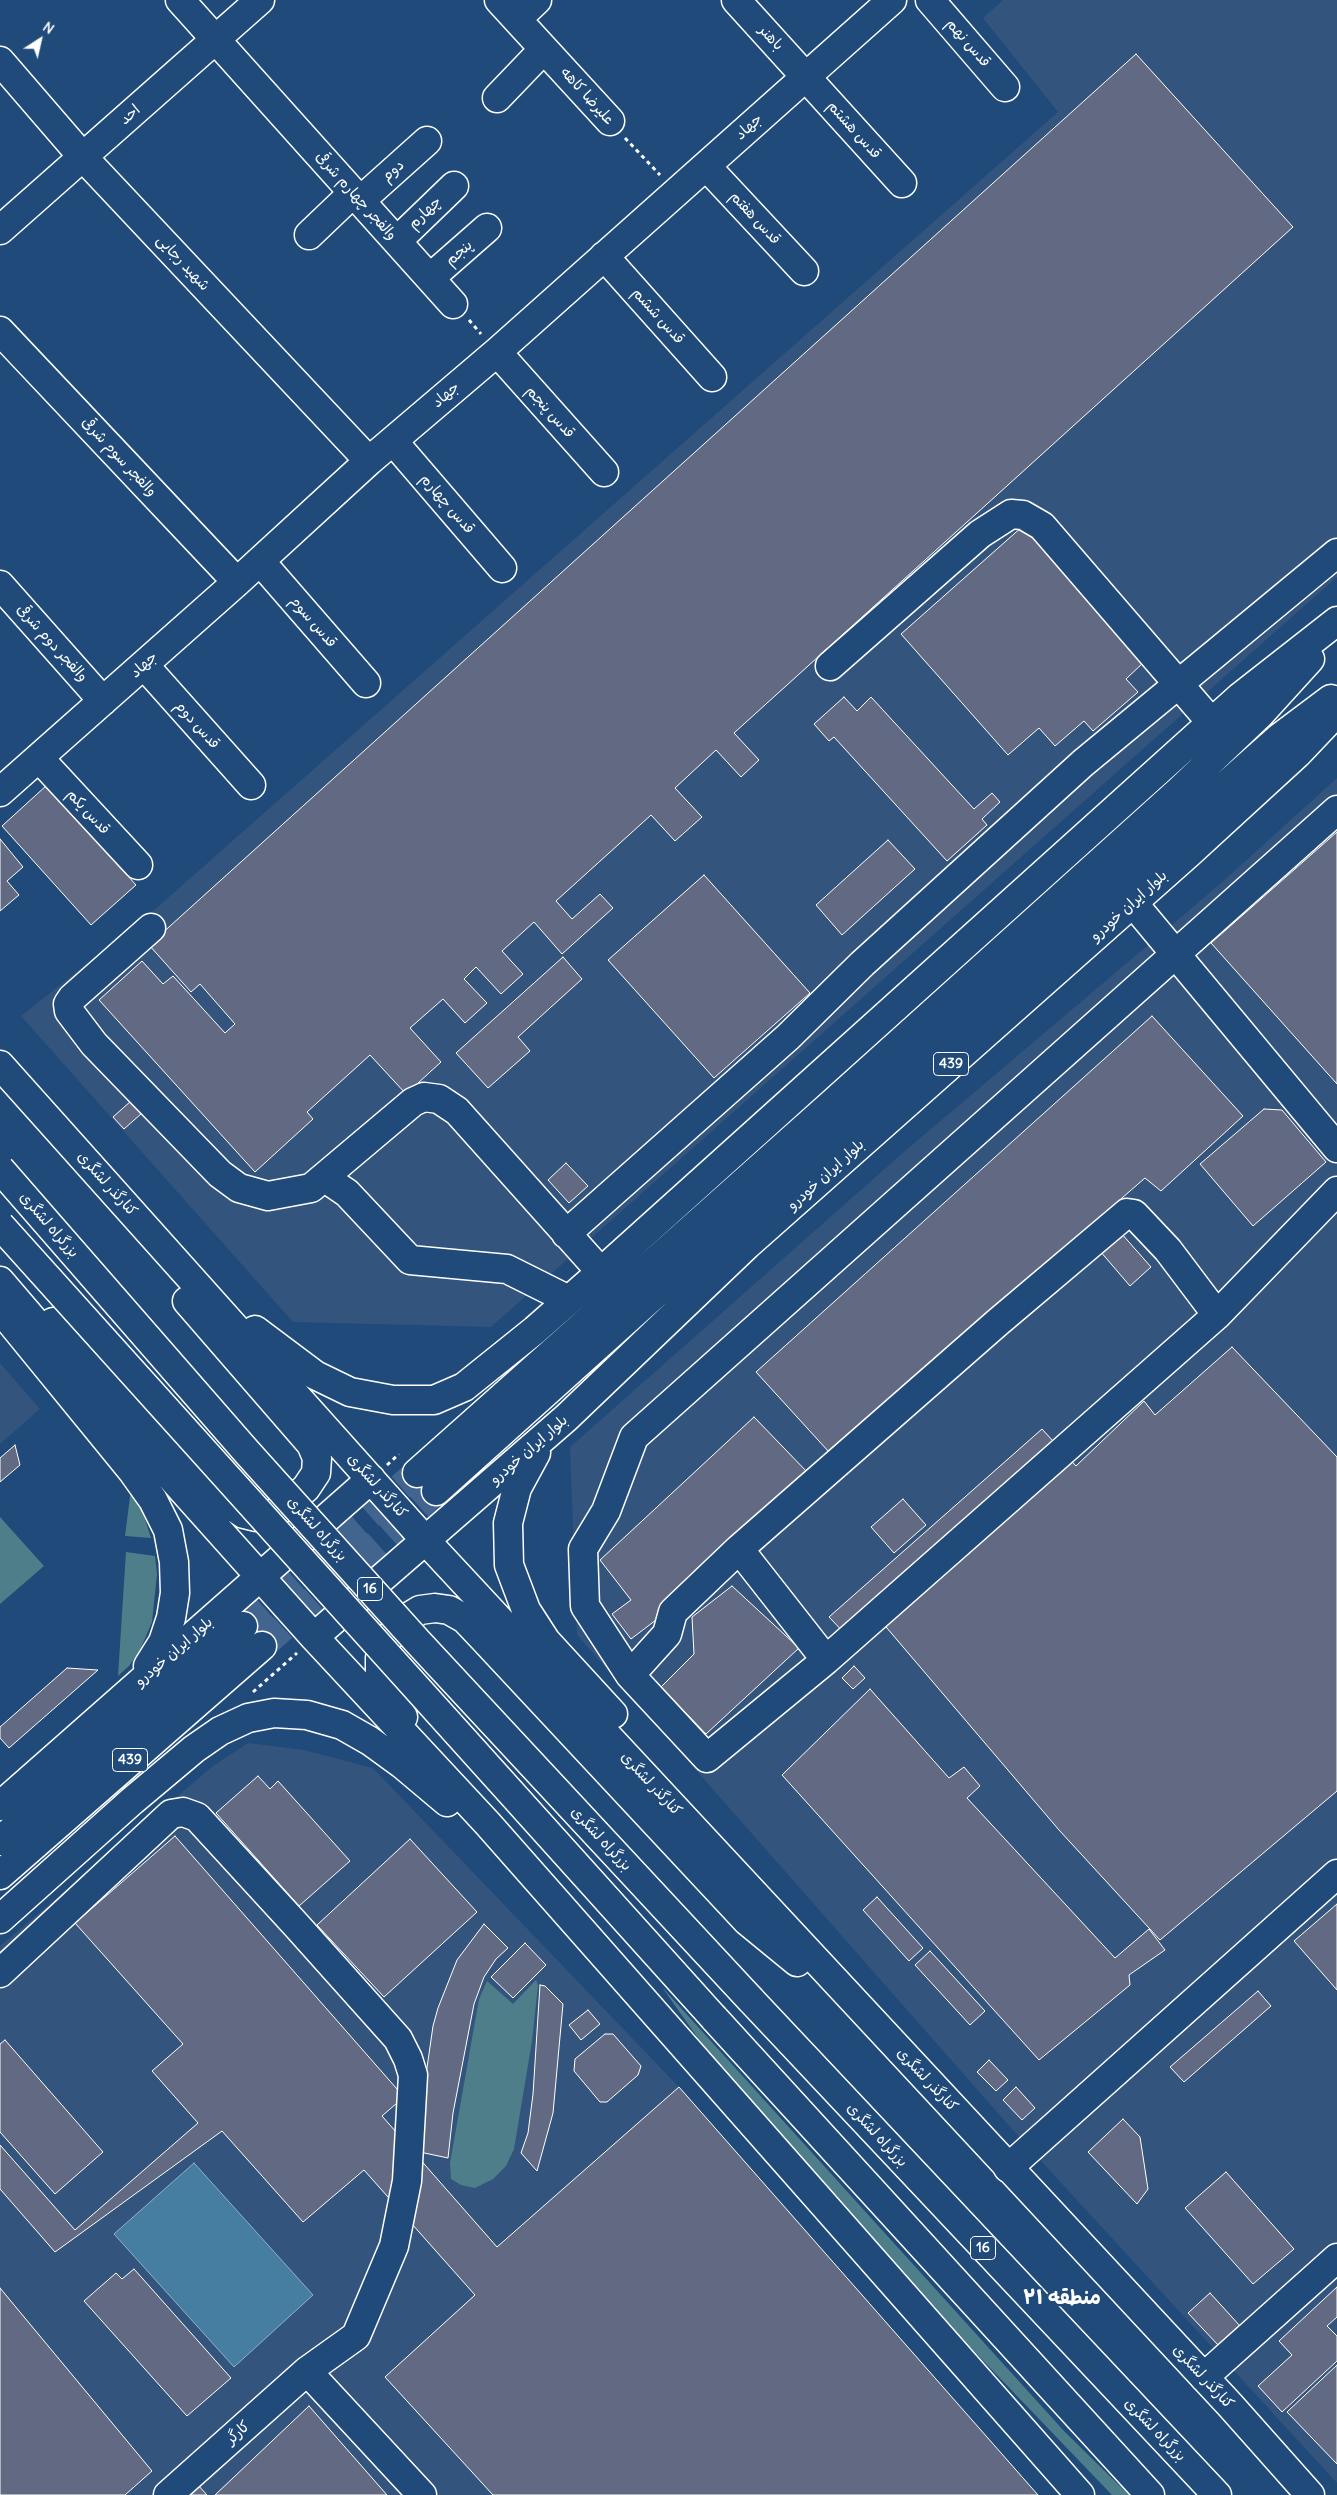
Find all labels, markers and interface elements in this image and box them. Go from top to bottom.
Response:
north arrow [15,15,65,65]
street label: قدس نهم [942,15,994,71]
text: N [39,18,58,38]
street label: باهنر [755,22,787,54]
street label: علیرضا کاهه [556,63,618,129]
street label: قدس هشتم [823,97,885,163]
street label: احد [116,101,144,129]
street label: جهاد [732,110,766,144]
street label: والفجر چهارم شرقی [311,148,401,244]
street label: دوم [378,156,408,186]
street label: قدس هفتم [726,188,784,248]
street label: چهارم [405,193,445,233]
street label: شهید رجایی [153,231,213,295]
street label: پنجم [442,236,476,270]
street label: قدس ششم [628,284,688,348]
street label: جهاد [429,378,463,412]
street label: قدس پنجم [522,382,578,442]
street label: والفجر سوم شرقی [78,413,160,501]
street label: قدس چهارم [416,470,478,538]
street label: قدس سوم [286,592,340,652]
street label: والفجر دوم شرقی [12,601,92,685]
street label: جهاد [127,648,161,682]
street label: قدس دوم [171,697,223,753]
street label: قدس یکم [62,786,114,838]
street label: بلوار ایران خودرو [1087,867,1171,945]
road number: 439 [934,1052,968,1076]
street label: بلوار ایران خودرو [784,1136,868,1214]
street label: کنارگذر لشگری [73,1148,141,1220]
street label: بزرگراه لشگری [16,1188,82,1262]
street label: بلوار ایران خودرو [486,1411,572,1489]
street label: کنارگذر لشگری [343,1450,411,1522]
street label: بزرگراه لشگری [283,1493,351,1565]
road number: 16 [358,1578,382,1600]
street label: بلوار ایران خودرو [131,1613,217,1691]
road number: 439 [112,1748,148,1772]
street label: کنارگذر لشگری [617,1748,685,1820]
street label: بزرگراه لشگری [567,1803,635,1875]
street label: کنارگذر لشگری [893,2044,961,2116]
street label: بزرگراه لشگری [843,2099,911,2171]
road number: 16 [970,2236,996,2260]
district label: منطقه ۲۱ [1023,2286,1101,2310]
street label: کنارگذر لشگری [1169,2341,1237,2413]
street label: بزرگراه لشگری [1120,2395,1190,2465]
street label: کارگر [222,2417,254,2449]

